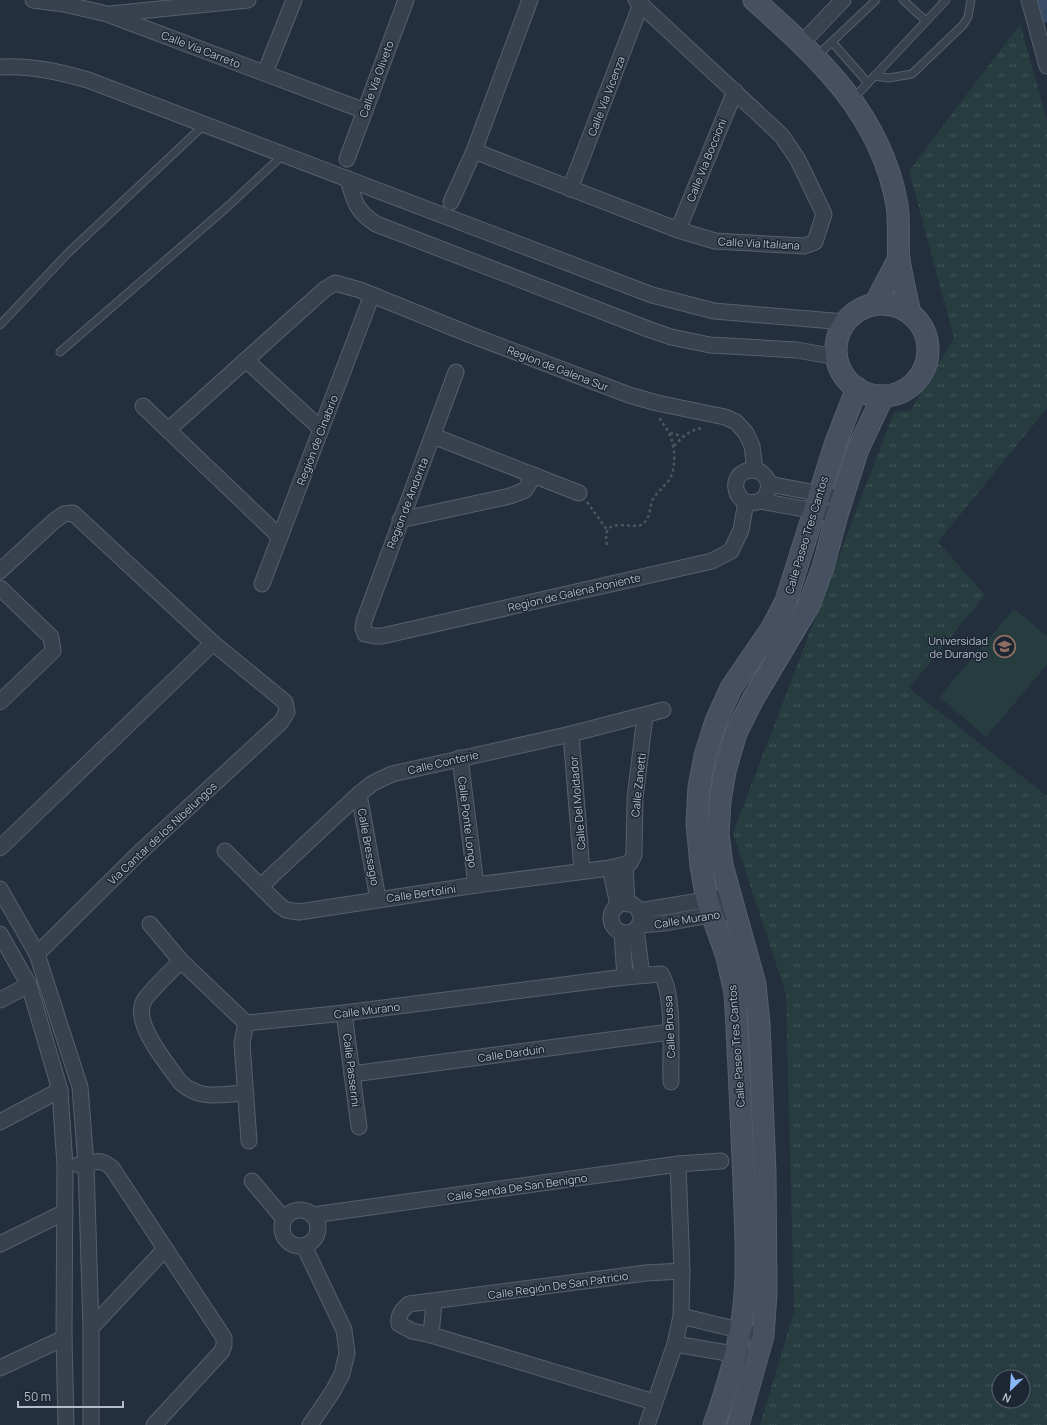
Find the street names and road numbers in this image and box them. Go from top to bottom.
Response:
street label: Calle Vía Carreto [159,27,243,71]
street label: Calle Vía Oliveto [355,38,397,119]
street label: Calle Vía Vicenza [584,54,628,138]
street label: Calle Vía Boccioni [683,116,729,204]
street label: Calle Vía Italiana [718,233,800,253]
street label: Region de Galena Sur [505,342,611,394]
street label: Región de Cinabrio [293,392,341,487]
street label: Region de Andorita [383,455,431,551]
street label: Calle Paseo Tres Cantos [781,474,831,596]
street label: Region de Galena Poniente [506,569,643,615]
street label: Calle Conterie [406,746,480,777]
street label: Calle Zanetti [627,752,649,818]
street label: Calle Del Moldador [565,755,589,851]
street label: Calle Ponte Longo [455,775,481,869]
street label: Via Cantar de los Nibelungos [104,778,220,888]
street label: Calle Bressagio [355,807,383,887]
street label: Calle Bertolini [385,881,457,905]
street label: Calle Murano [653,906,721,932]
street label: Calle Paseo Tres Cantos [724,984,748,1108]
street label: Calle Brussa [660,995,678,1059]
street label: Calle Murano [333,998,401,1021]
street label: Calle Passerini [340,1032,364,1108]
street label: Calle Darduin [477,1041,545,1065]
street label: Calle Senda De San Benigno [446,1170,589,1204]
street label: Calle Región De San Patricio [487,1268,630,1302]

